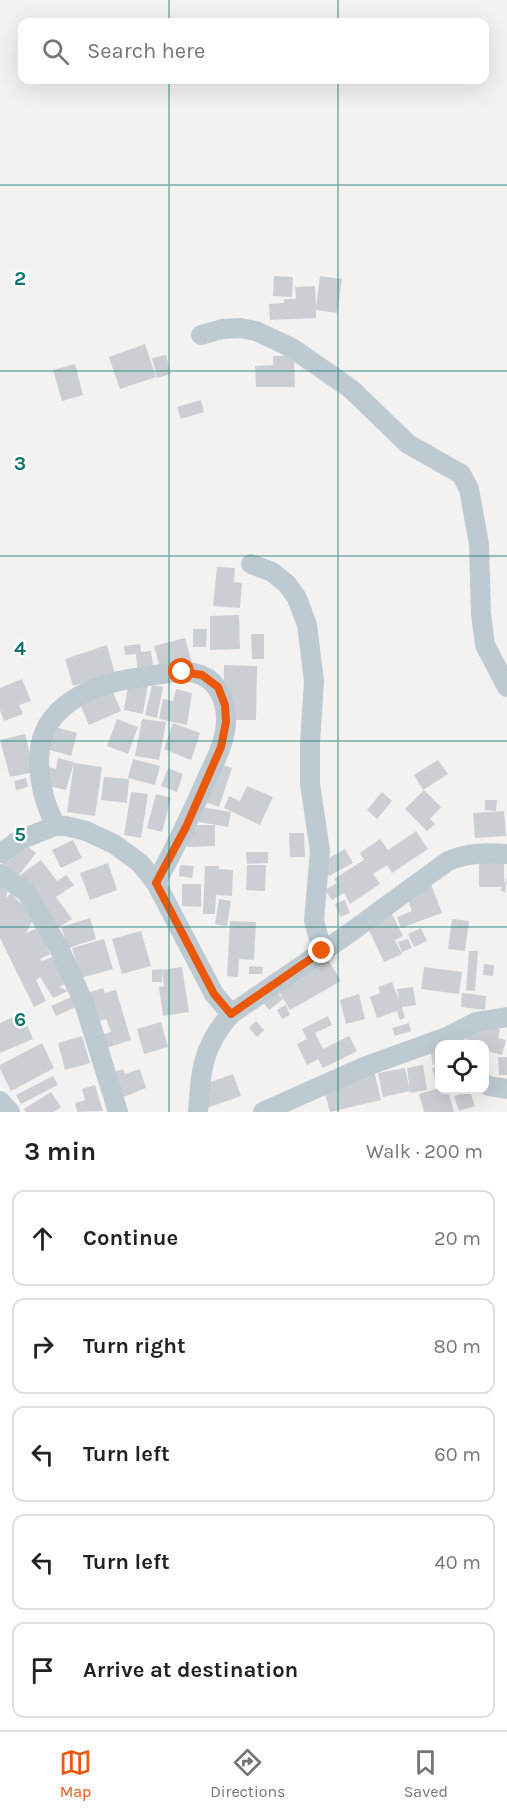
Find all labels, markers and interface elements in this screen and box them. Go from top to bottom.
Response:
search box [18,18,489,84]
icon: search [39,35,72,68]
text: Search here [87,38,205,64]
text: 2 [14,267,26,290]
text: 3 [14,452,26,475]
text: 4 [14,637,26,660]
route start [168,658,194,684]
text: 5 [14,823,26,846]
route end [308,937,334,963]
text: 6 [14,1008,26,1031]
map controls [435,1040,489,1094]
button: locate [435,1040,489,1094]
text: 3 min [24,1136,96,1167]
text: Walk · 200 m [366,1140,483,1163]
icon: ahead [26,1222,59,1255]
text: Continue [83,1225,178,1251]
text: 20 m [434,1227,481,1250]
icon: right [26,1330,59,1363]
text: Turn right [83,1333,186,1359]
text: 80 m [433,1335,481,1358]
icon: left [26,1438,59,1471]
text: Turn left [83,1441,170,1467]
text: 60 m [434,1443,481,1466]
icon: left [26,1546,59,1579]
text: Turn left [83,1549,170,1575]
text: 40 m [435,1551,481,1574]
icon: arrive [26,1654,59,1687]
text: Arrive at destination [83,1657,298,1683]
tab: Map [59,1746,92,1801]
tab: Directions [210,1746,285,1801]
tab: Saved [404,1746,448,1801]

